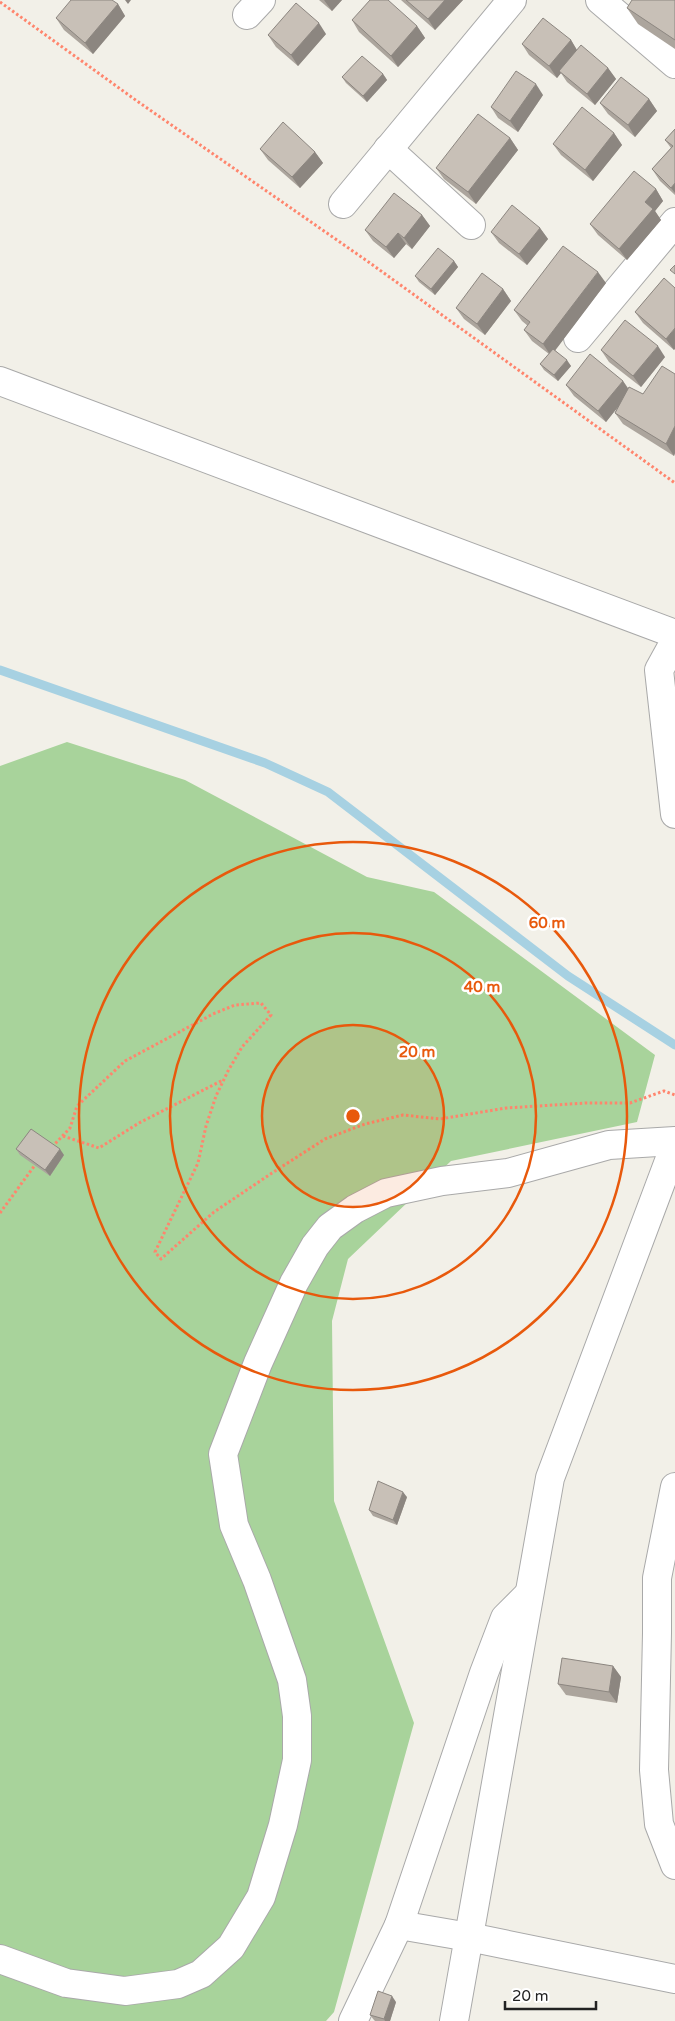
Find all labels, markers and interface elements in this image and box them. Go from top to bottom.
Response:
text: 60 m [529,914,565,932]
text: 40 m [464,978,500,996]
text: 20 m [399,1043,435,1061]
centre of rings [344,1107,362,1125]
scale bar [505,1978,596,2010]
text: 20 m [512,1987,549,2005]

